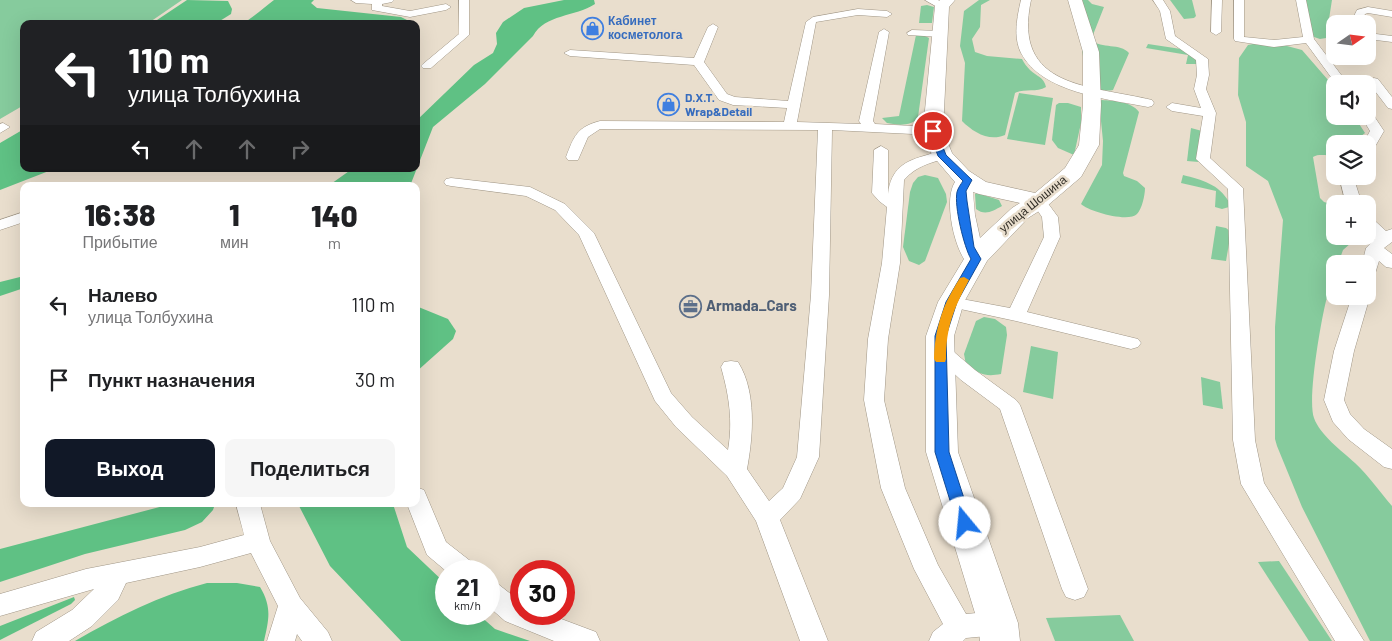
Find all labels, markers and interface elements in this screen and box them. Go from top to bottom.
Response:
place label: Кабинет косметолога [608,13,683,41]
north arrow [1326,15,1376,65]
map controls [1326,15,1376,305]
shop icon: Кабинет косметолога [580,16,604,40]
text: 110 m [128,38,209,80]
icon: left [45,40,110,105]
button: sound [1326,75,1376,125]
text: улица Толбухина [128,80,300,106]
place label: D.X.T. Wrap&Detail [685,90,752,118]
shop icon: D.X.T. Wrap&Detail [657,93,681,117]
pin [912,110,954,152]
icon: arrive [919,117,947,145]
icon: left [127,135,155,163]
icon: ahead [180,135,208,163]
icon: ahead [233,135,261,163]
icon: right [286,135,314,163]
button: layers [1326,135,1376,185]
street label: улица Шошина [996,172,1070,235]
button: + [1326,195,1376,245]
text: 16:38 [84,196,156,232]
text: 1 [229,196,240,232]
text: 140 [311,197,358,233]
text: Прибытие [82,232,158,251]
text: мин [220,232,249,251]
text: m [328,233,341,252]
button: − [1326,255,1376,305]
text: Налево [88,283,158,306]
icon: left [45,291,73,319]
text: 110 m [351,293,395,316]
office icon: Armada_Cars [678,294,702,318]
place label: Armada_Cars [706,296,797,314]
text: улица Толбухина [88,307,213,326]
icon: arrive [45,366,73,394]
text: Пункт назначения [88,368,255,391]
text: 30 m [355,368,395,391]
button: Выход [45,439,215,497]
button: Поделиться [225,439,395,497]
position arrow [938,496,990,548]
speed limit sign: 30 [510,560,575,625]
text: 21 [456,571,479,601]
text: km/h [454,598,481,612]

